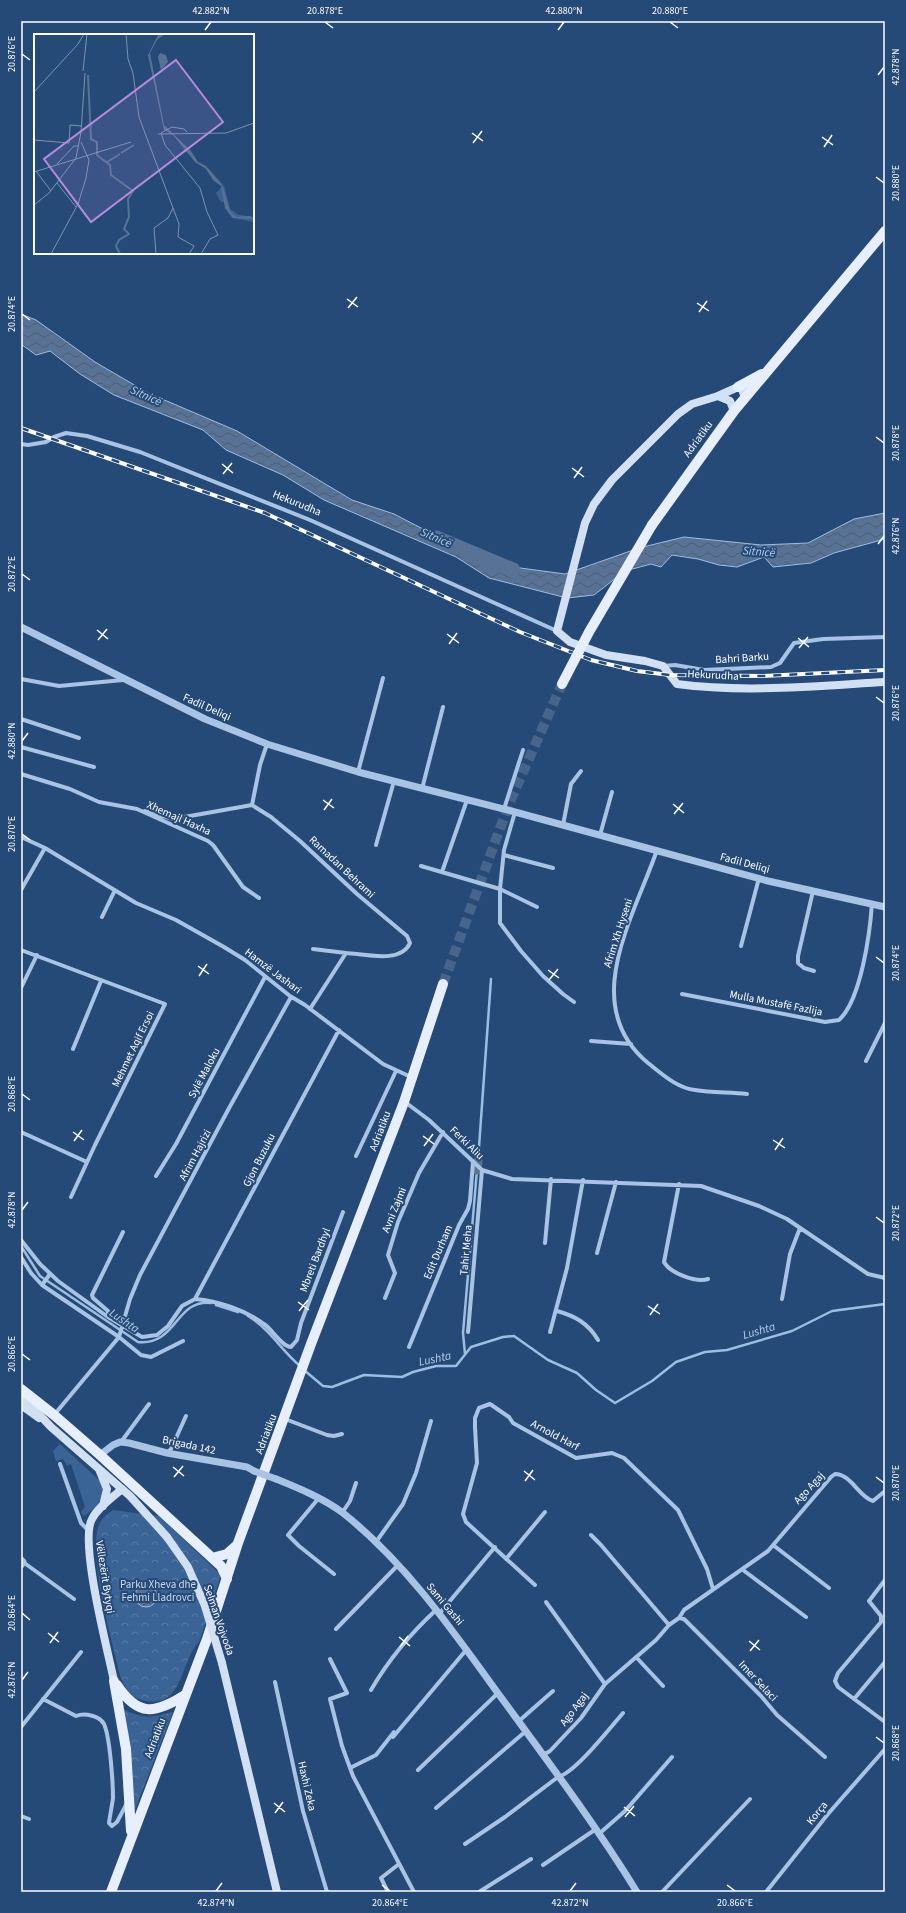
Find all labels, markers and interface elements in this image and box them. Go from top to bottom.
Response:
text: 42.882°N [192,4,230,18]
text: 20.878°E [307,4,343,18]
text: 42.880°N [545,4,583,18]
text: 20.880°E [652,4,688,18]
inset map [34,34,254,254]
text: 20.876°E [5,36,19,72]
text: 42.878°N [889,48,903,86]
text: 20.880°E [889,165,903,201]
text: 20.874°E [5,296,19,332]
water label: Sitnicë [128,382,165,411]
street label: Adriatiku [680,418,716,460]
text: 20.878°E [889,425,903,461]
street label: Hekurudha [270,486,324,520]
text: 42.876°N [889,517,903,555]
water label: Sitnicë [418,524,455,552]
water label: Sitnicë [742,542,776,562]
text: 20.872°E [5,556,19,592]
street label: Bahri Barku [715,649,769,667]
street label: Hekurudha [687,666,739,684]
text: 20.876°E [889,685,903,721]
street label: Fadil Deliqi [181,690,233,724]
text: 42.880°N [5,722,19,760]
street label: Xhemajl Haxha [145,797,213,839]
text: 20.870°E [5,816,19,852]
street label: Ramadan Behrami [306,832,378,902]
street label: Fadil Deliqi [718,849,772,877]
street label: Afrim Xh Hyseni [600,897,636,969]
street label: Hamzë Jashari [242,945,304,997]
text: 20.874°E [889,945,903,981]
street label: Mulla Mustafë Fazlija [728,987,824,1019]
street label: Mehmet Aqif Ersoi [108,1008,158,1090]
street label: Sylë Maloku [184,1045,224,1101]
text: 20.868°E [5,1076,19,1112]
street label: Adriatiku [366,1109,394,1153]
street label: Ferki Aliu [447,1123,487,1163]
street label: Afrim Hajrizi [175,1127,215,1183]
street label: Gjon Buzuku [239,1131,279,1189]
street label: Avni Zajmi [378,1185,410,1235]
text: 42.878°N [5,1191,19,1229]
text: 20.872°E [889,1205,903,1241]
street label: Edit Durham [420,1223,456,1281]
street label: Tahir Meha [456,1224,476,1276]
street label: Mbreti Bardhyl [296,1226,334,1294]
water label: Lushta [106,1305,143,1338]
water label: Lushta [741,1318,778,1344]
text: 20.866°E [5,1336,19,1372]
water label: Lushta [417,1347,453,1371]
street label: Adriatiku [252,1412,280,1456]
street label: Arnold Harf [528,1416,582,1454]
street label: Brigada 142 [161,1432,217,1458]
text: 20.870°E [889,1465,903,1501]
street label: Ago Agaj [790,1469,828,1507]
street label: Vëllezërit Bytyqi [92,1539,118,1615]
park label: Parku Xheva dhe Fehmi Lladrovci [120,1577,197,1605]
street label: Sami Gashi [423,1580,467,1628]
street label: Selman Vojvoda [200,1583,238,1657]
text: 20.864°E [5,1595,19,1631]
street label: Imer Selaci [735,1657,781,1705]
text: 42.876°N [5,1661,19,1699]
street label: Ago Agaj [556,1689,592,1729]
street label: Adriatiku [141,1716,169,1760]
text: 20.868°E [889,1725,903,1761]
street label: Haxhi Zeka [294,1760,320,1812]
street label: Korça [803,1798,831,1828]
text: 42.874°N [197,1896,235,1910]
text: 20.864°E [372,1896,408,1910]
text: 42.872°N [551,1896,589,1910]
text: 20.866°E [717,1896,753,1910]

